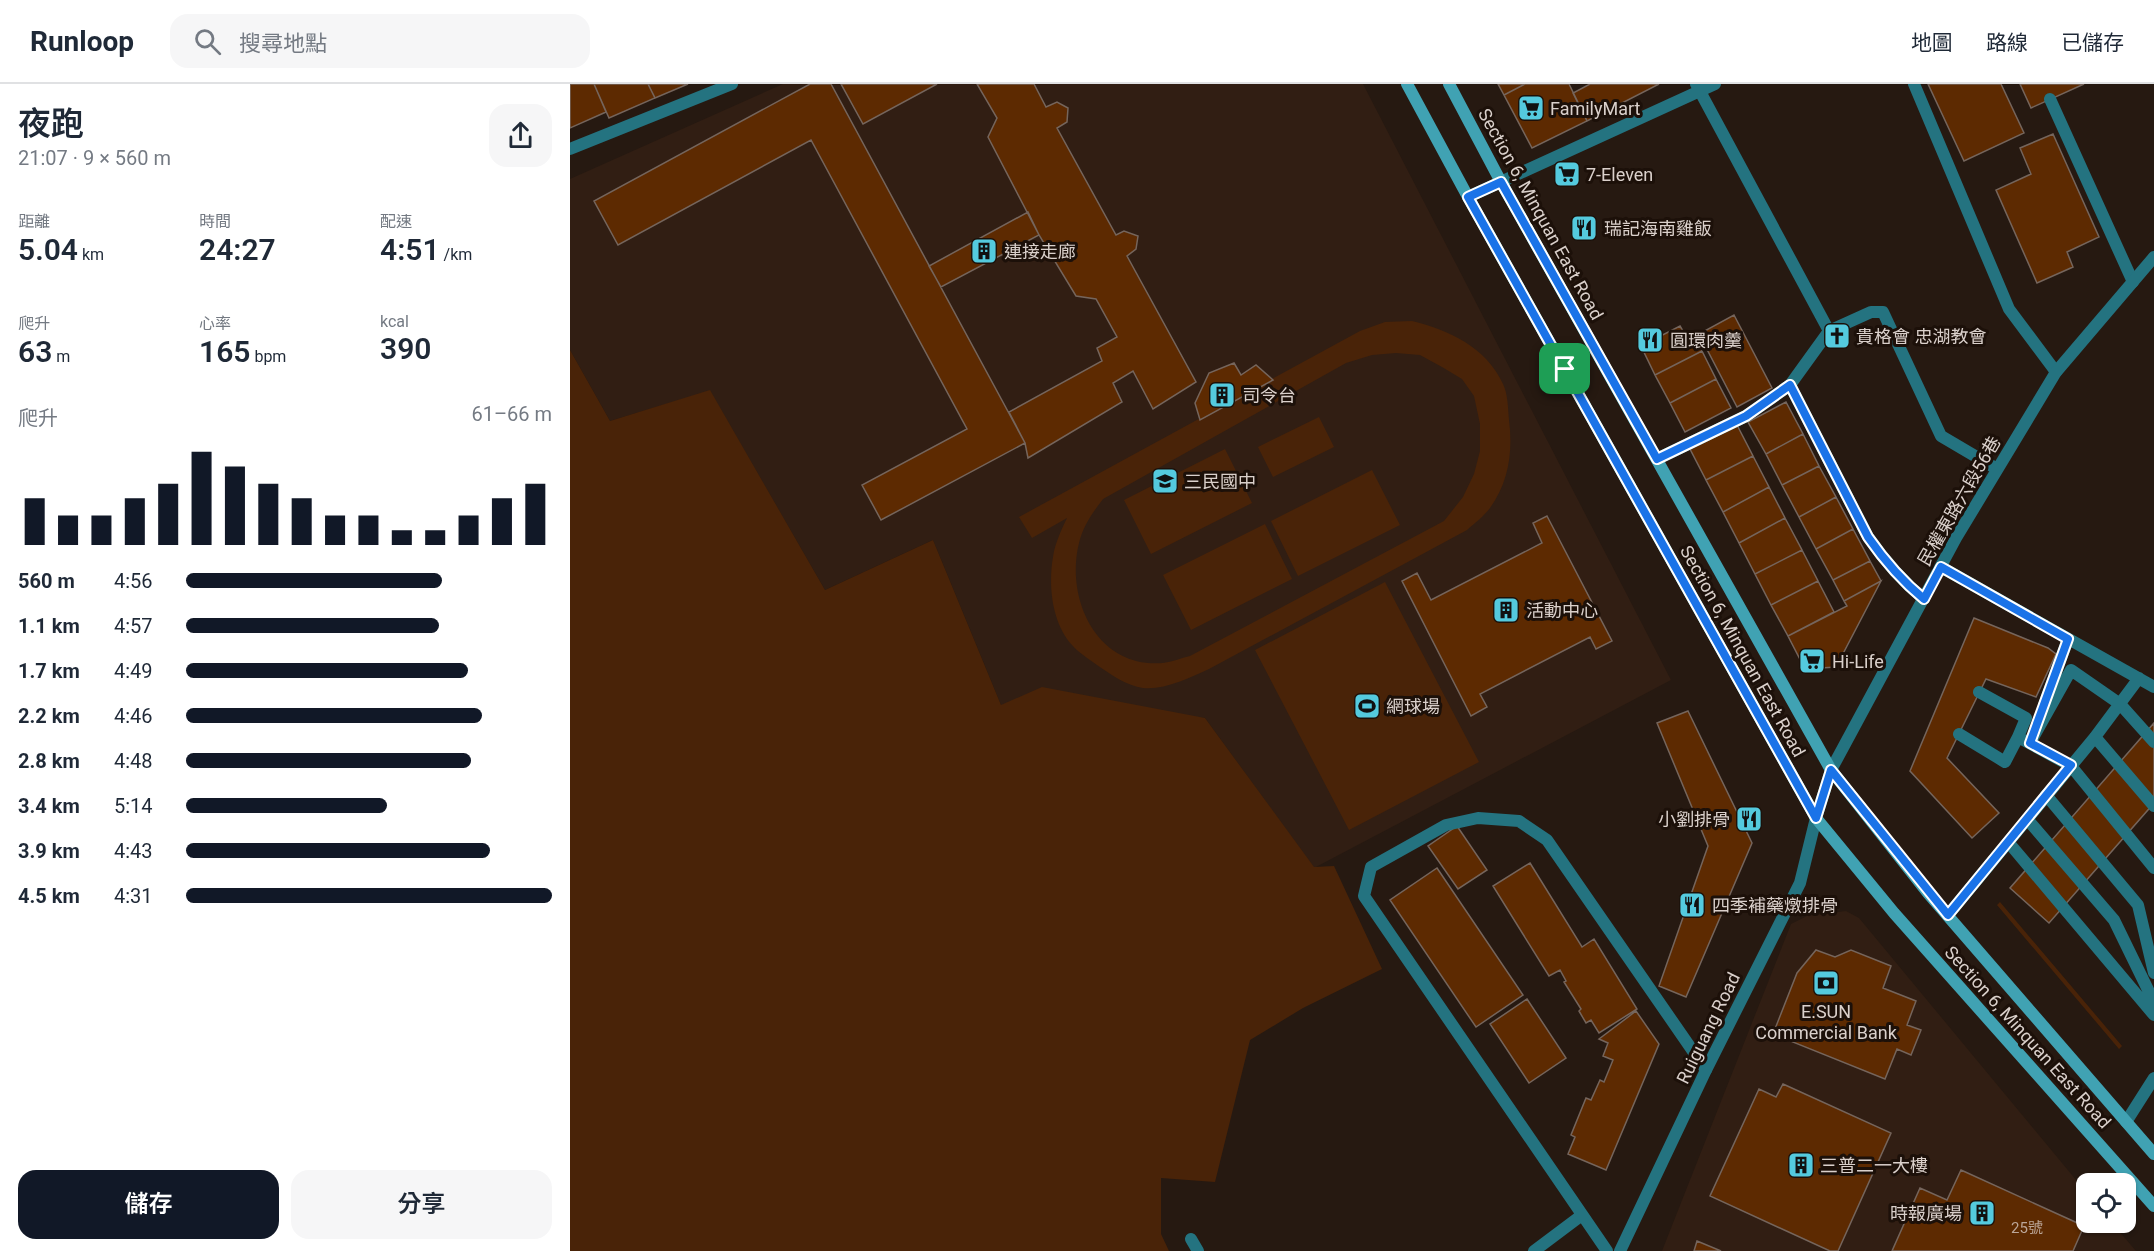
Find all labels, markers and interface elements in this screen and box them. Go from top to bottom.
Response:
search box [170,14,590,68]
text: Runloop [30,25,134,58]
icon: search [191,25,224,58]
text: 搜尋地點 [239,31,327,56]
text: 地圖 [1911,31,1953,55]
text: 路線 [1986,31,2028,55]
text: 已儲存 [2061,31,2124,55]
supermarket icon: FamilyMart [1516,93,1546,123]
place label: FamilyMart [1550,98,1641,119]
text: 夜跑 [18,104,84,143]
button: share [489,104,552,167]
street label: Section 6, Minquan East Road [1474,105,1608,323]
text: 21:07 · 9 × 560 m [18,146,171,170]
supermarket icon: 7-Eleven [1552,159,1582,189]
place label: 7-Eleven [1586,164,1653,185]
text: 距離 [18,212,50,231]
text: 時間 [199,212,231,231]
text: 配速 [380,212,412,231]
restaurant icon: 瑞記海南雞飯 [1569,213,1599,243]
place label: 瑞記海南雞飯 [1604,218,1712,239]
text: 5.04 [18,232,78,267]
text: 24:27 [199,232,276,267]
text: 4:51 [380,232,440,267]
building icon: 連接走廊 [969,236,999,266]
place label: 連接走廊 [1004,241,1076,262]
text: km [78,245,104,264]
text: /km [440,245,472,264]
text: kcal [380,312,409,331]
text: 爬升 [18,314,50,333]
text: 心率 [199,314,231,333]
church icon: 貴格會 忠湖教會 [1822,321,1852,351]
restaurant icon: 圓環肉羹 [1635,325,1665,355]
place label: 貴格會 忠湖教會 [1856,326,1986,347]
place label: 圓環肉羹 [1670,330,1742,351]
text: 390 [380,331,431,366]
text: 63 [18,334,52,369]
text: 165 [199,334,250,369]
pin [1539,343,1590,394]
text: m [52,347,70,366]
text: bpm [250,347,286,366]
icon: arrive [1548,352,1581,385]
building icon: 司令台 [1207,380,1237,410]
place label: 司令台 [1242,385,1296,406]
text: 61–66 m [471,402,552,426]
text: 爬升 [18,406,58,430]
street label: 民權東路六段56巷 [1913,432,2005,570]
school or university icon: 三民國中 [1150,466,1180,496]
place label: 三民國中 [1184,471,1256,492]
street label: Section 6, Minquan East Road [1676,542,1810,760]
text: 560 m [18,569,75,593]
text: 4:56 [114,569,153,593]
building icon: 活動中心 [1491,595,1521,625]
place label: 活動中心 [1526,600,1598,621]
text: 1.1 km [18,614,80,638]
text: 4:57 [114,614,153,638]
supermarket icon: Hi-Life [1797,646,1827,676]
place label: Hi-Life [1832,651,1884,672]
text: 1.7 km [18,659,80,683]
text: 4:49 [114,659,153,683]
sports icon: 網球場 [1352,691,1382,721]
place label: 網球場 [1386,696,1440,717]
text: 2.2 km [18,704,80,728]
text: 4:46 [114,704,153,728]
text: 2.8 km [18,749,80,773]
text: 4:48 [114,749,153,773]
text: 3.4 km [18,794,80,818]
text: 5:14 [114,794,153,818]
restaurant icon: 小劉排骨 [1734,804,1764,834]
place label: 小劉排骨 [1658,809,1730,830]
text: 3.9 km [18,839,80,863]
text: 4:43 [114,839,153,863]
text: 4.5 km [18,884,80,908]
text: 4:31 [114,884,153,908]
restaurant icon: 四季補藥燉排骨 [1677,890,1707,920]
place label: 四季補藥燉排骨 [1712,895,1838,916]
street label: Section 6, Minquan East Road [1941,942,2115,1132]
bank icon: E.SUN Commercial Bank [1811,968,1841,998]
street label: Ruiguang Road [1672,969,1744,1087]
place label: E.SUN Commercial Bank [1755,1001,1898,1043]
building icon: 三普二一大樓 [1786,1150,1816,1180]
place label: 三普二一大樓 [1820,1155,1928,1176]
button: 儲存 [18,1170,279,1239]
button: 分享 [291,1170,552,1239]
map controls [2076,1173,2136,1233]
button: locate [2076,1173,2136,1233]
building icon: 時報廣場 [1967,1198,1997,1228]
place label: 時報廣場 [1890,1203,1962,1224]
house number: 25號 [2011,1219,2043,1237]

